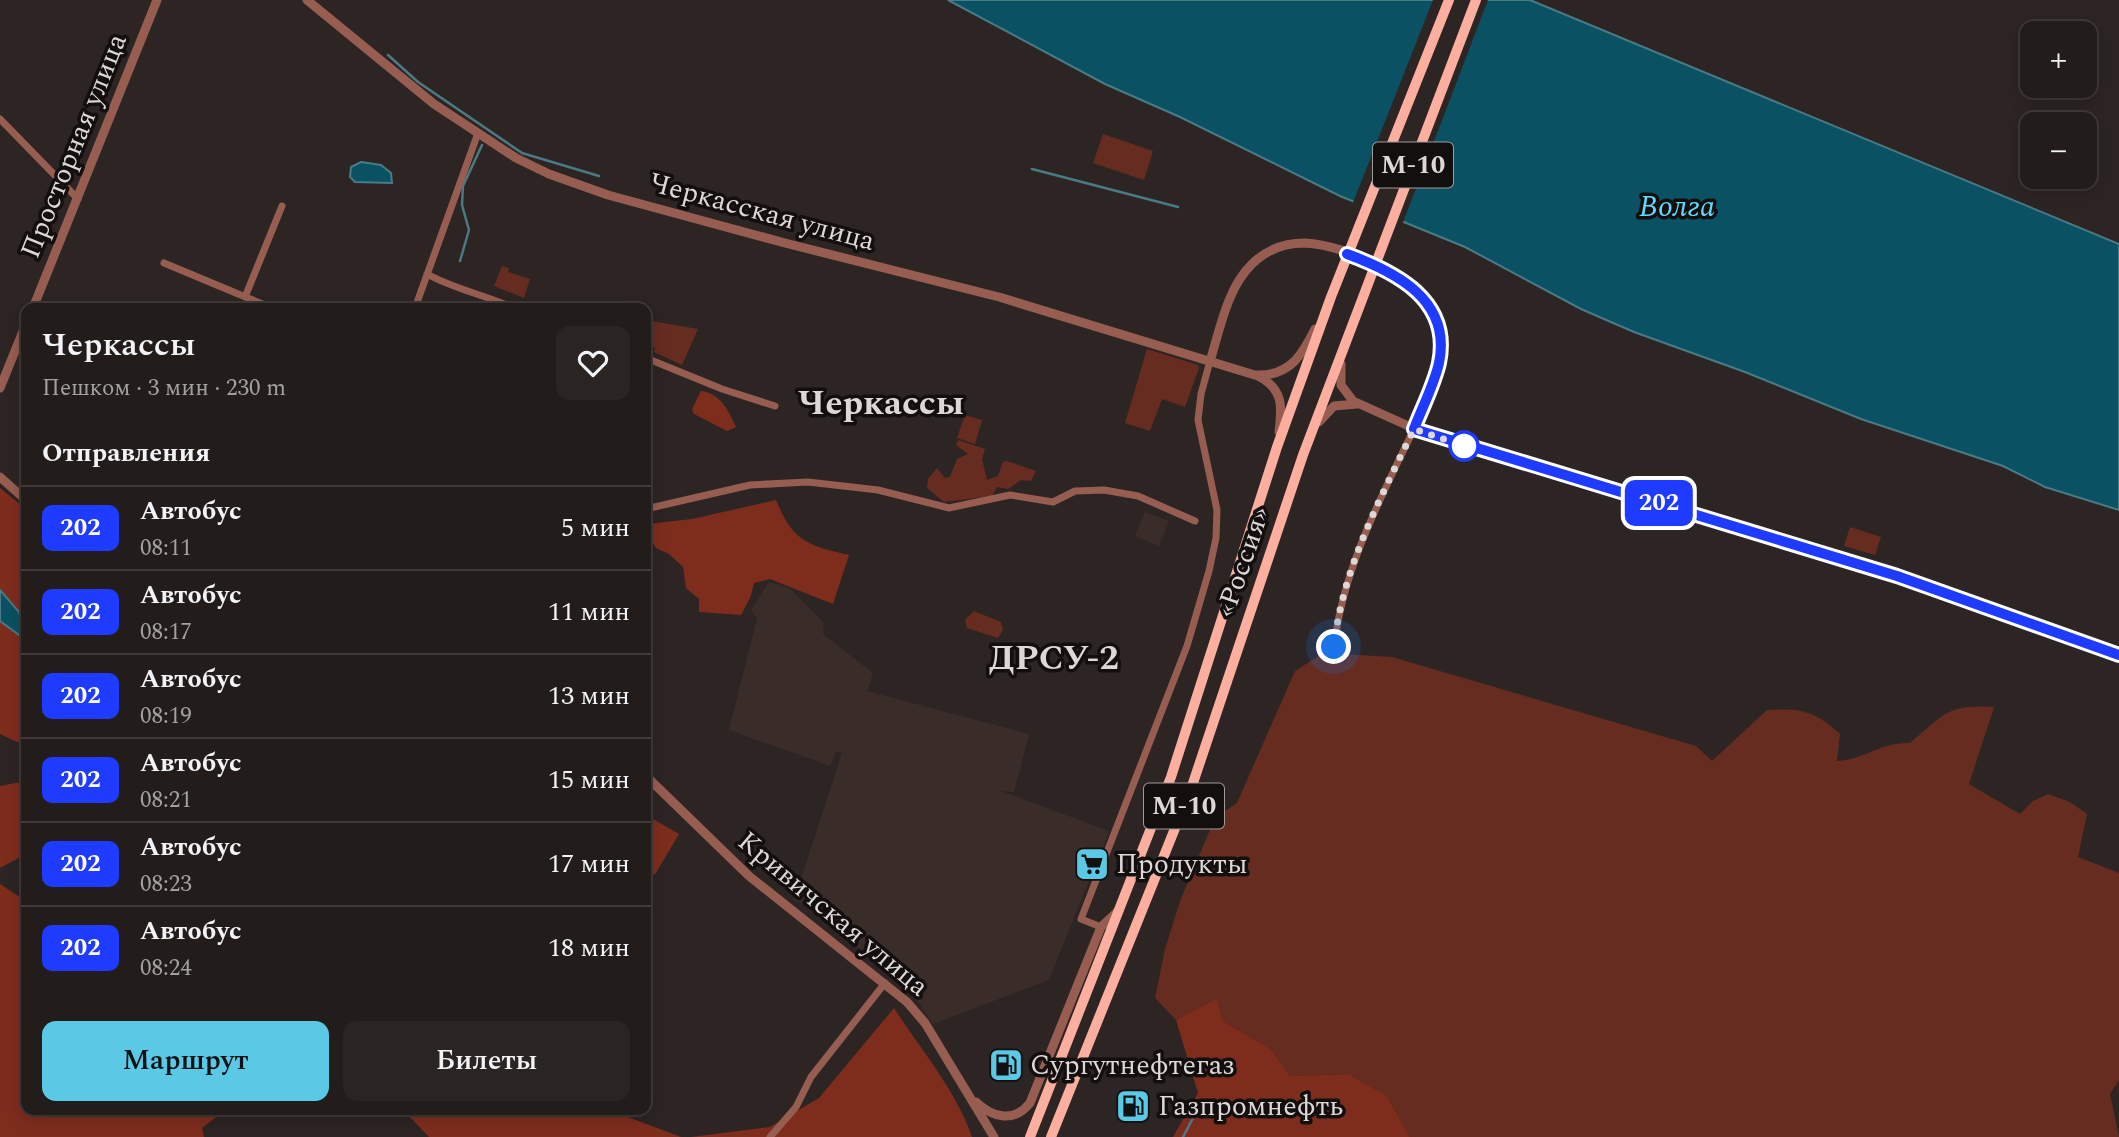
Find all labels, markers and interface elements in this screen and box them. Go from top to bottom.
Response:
map controls [2020,21,2097,189]
button: + [2020,21,2097,98]
street label: Просторная улица [9,27,139,265]
button: − [2020,112,2097,189]
road number: М-10 [1373,142,1453,188]
street label: Черкасская улица [644,161,880,263]
water label: Волга [1639,184,1715,230]
text: Черкассы [42,320,195,370]
button: heart [556,326,630,400]
text: Пешком · 3 мин · 230 m [42,371,286,406]
district label: Черкассы [798,377,964,430]
unlabelled marker [1449,431,1479,461]
text: Отправления [42,433,210,473]
line badge: 202 [1619,480,1699,526]
text: 202 [1639,485,1679,521]
text: Автобус [140,491,242,531]
street label: «Россия» [1204,501,1282,623]
text: 5 мин [561,508,630,548]
text: 202 [60,510,101,546]
text: 08:11 [140,531,192,566]
text: Автобус [140,575,242,615]
text: 11 мин [548,592,630,632]
text: 202 [60,594,101,630]
text: 08:17 [140,615,192,650]
your location [1316,629,1351,664]
district label: ДРСУ-2 [989,632,1119,685]
text: Автобус [140,659,242,699]
text: 13 мин [548,676,630,716]
text: 202 [60,678,101,714]
text: 08:19 [140,699,192,734]
text: Автобус [140,743,242,783]
text: 15 мин [548,760,630,800]
text: 202 [60,762,101,798]
text: 08:21 [140,783,192,818]
road number: М-10 [1144,784,1224,828]
street label: Кривичская улица [728,821,938,1007]
text: Автобус [140,827,242,867]
place label: Продукты [1116,843,1248,886]
text: 17 мин [548,844,630,884]
supermarket icon: Продукты [1073,845,1111,883]
text: 202 [60,846,101,882]
text: 08:23 [140,867,192,902]
text: Автобус [140,911,242,951]
text: 18 мин [548,928,630,968]
text: 202 [60,930,101,966]
text: 08:24 [140,951,192,986]
button: Маршрут [42,1021,329,1101]
button: Билеты [343,1021,630,1101]
place label: Сургутнефтегаз [1030,1044,1235,1087]
fuel station icon: Сургутнефтегаз [987,1046,1025,1084]
place label: Газпромнефть [1158,1085,1343,1128]
fuel station icon: Газпромнефть [1114,1087,1152,1125]

